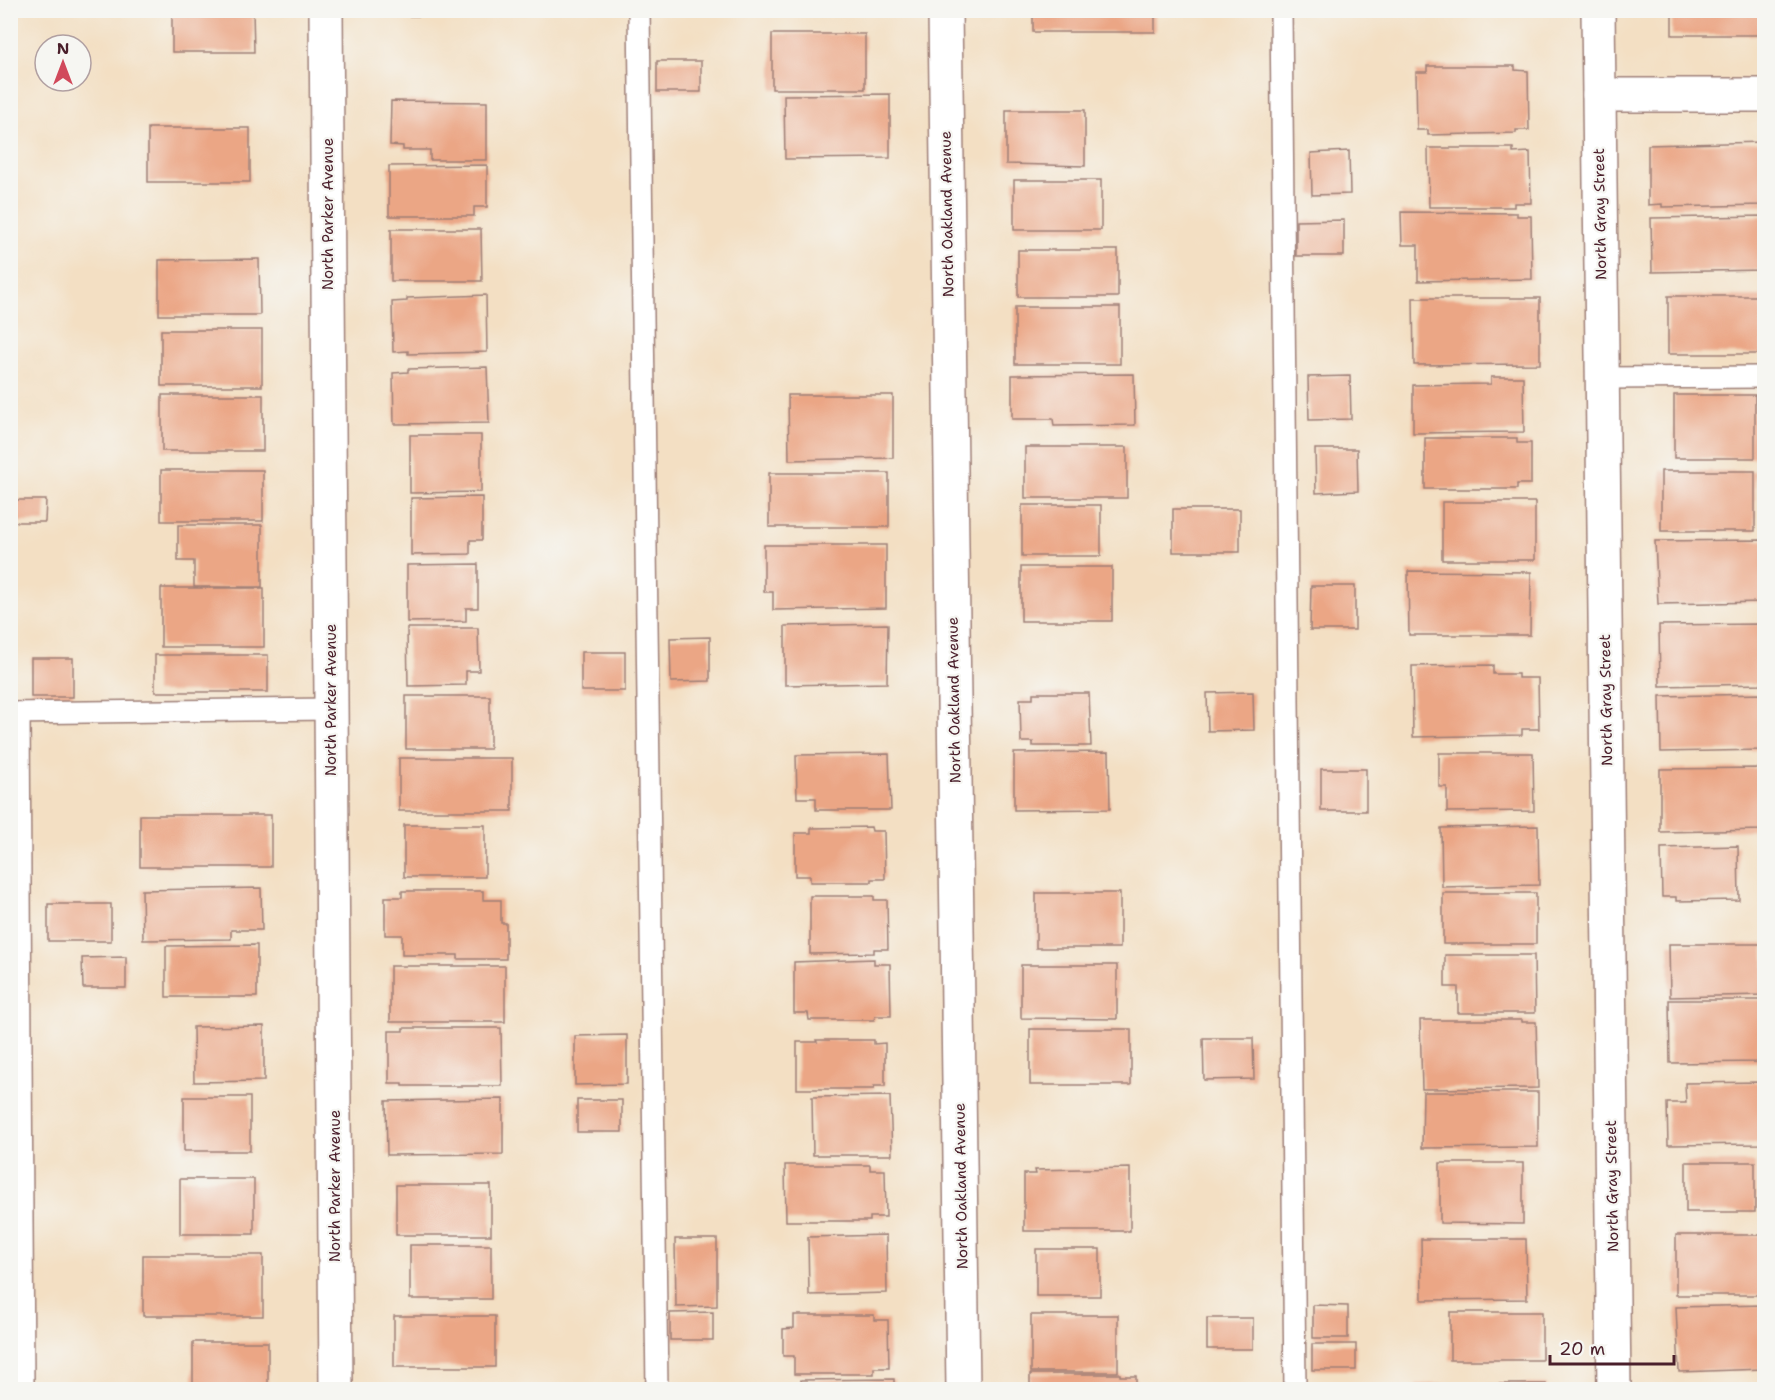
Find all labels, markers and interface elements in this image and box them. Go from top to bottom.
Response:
north arrow [33,33,93,93]
text: N [57,38,69,59]
street label: North Oakland Avenue [936,131,958,297]
street label: North Parker Avenue [318,138,338,290]
street label: North Gray Street [1589,148,1611,280]
street label: North Oakland Avenue [943,617,965,783]
street label: North Parker Avenue [321,624,341,776]
street label: North Gray Street [1595,634,1617,766]
street label: North Oakland Avenue [950,1103,972,1269]
street label: North Parker Avenue [325,1110,345,1262]
street label: North Gray Street [1601,1120,1623,1252]
scale bar [1550,1328,1674,1366]
text: 20 m [1559,1337,1605,1361]

